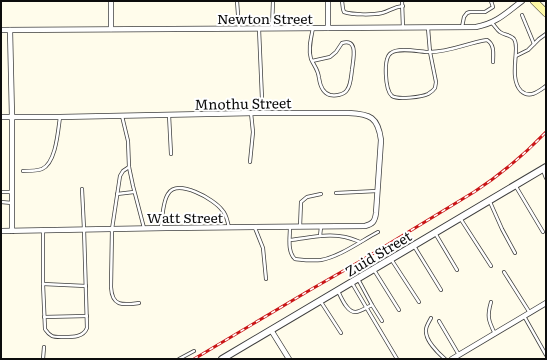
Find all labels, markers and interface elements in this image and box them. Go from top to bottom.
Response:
street label: Newton Street [217,8,313,28]
street label: Mnothu Street [194,92,292,114]
street label: Watt Street [147,207,224,227]
street label: Zuid Street [341,225,415,281]

